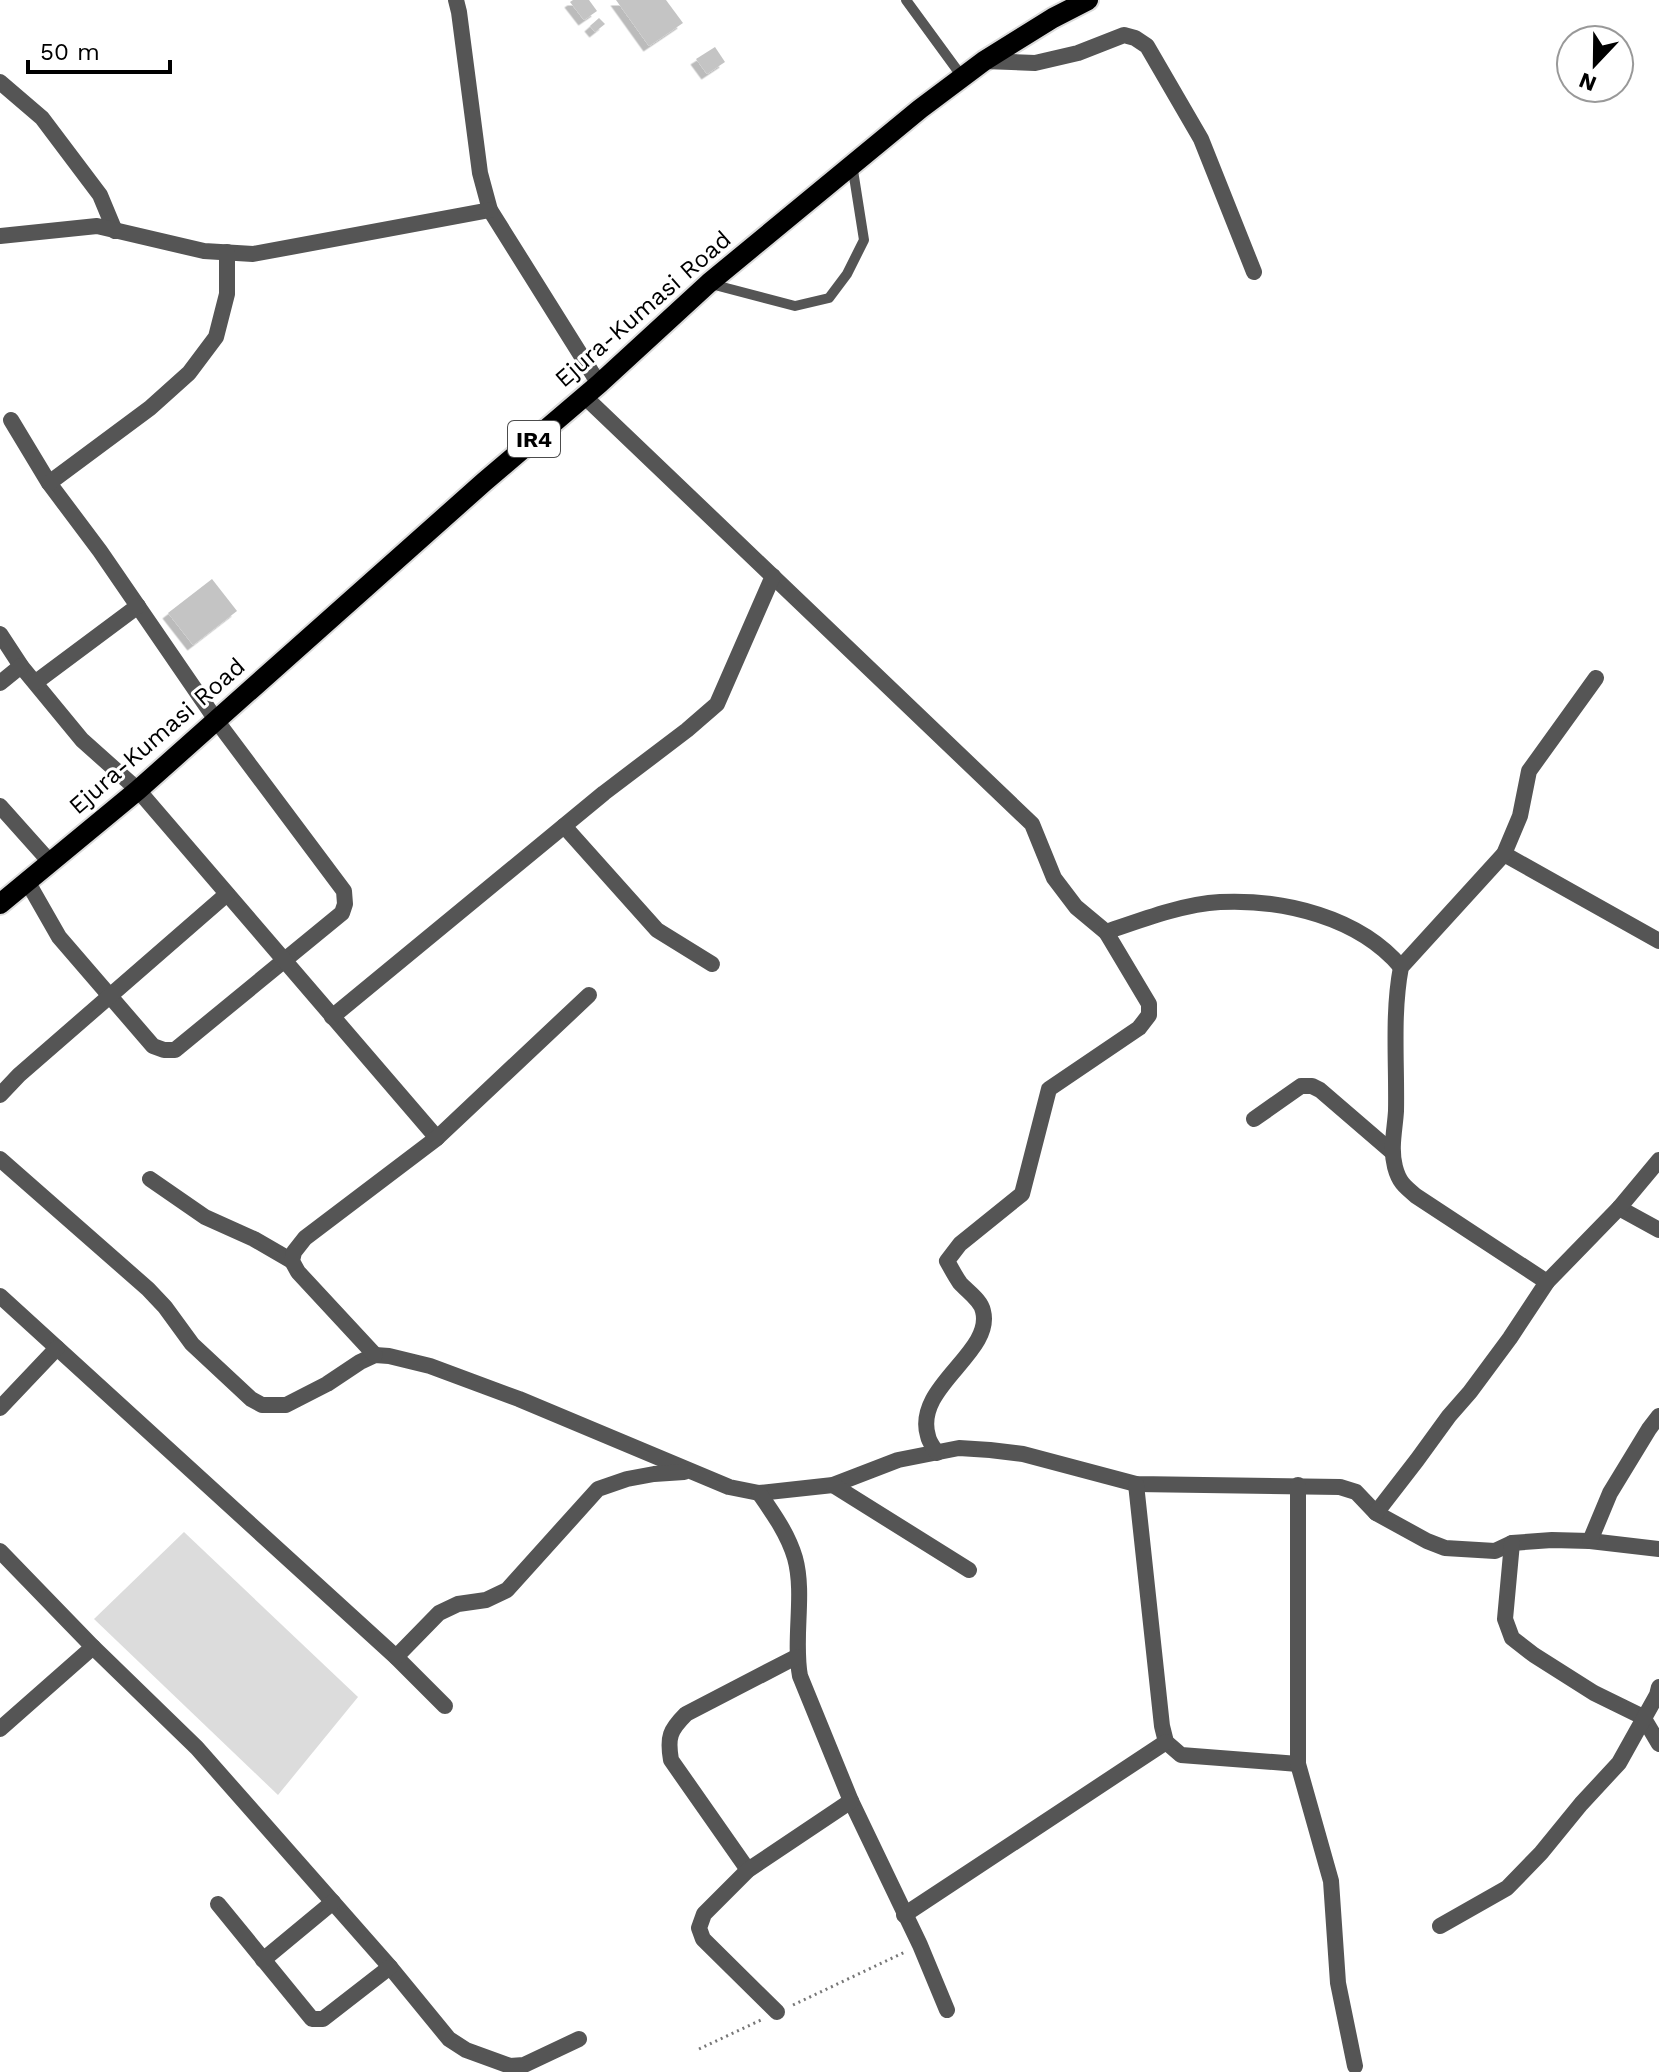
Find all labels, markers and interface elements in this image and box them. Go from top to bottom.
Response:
scale bar [28,24,170,74]
north arrow [1555,24,1635,104]
text: 50 m [40,38,100,66]
text: N [1575,67,1600,97]
street label: Ejura-Kumasi Road [549,225,737,393]
road number: IR4 [508,421,560,457]
street label: Ejura-Kumasi Road [63,652,251,820]

